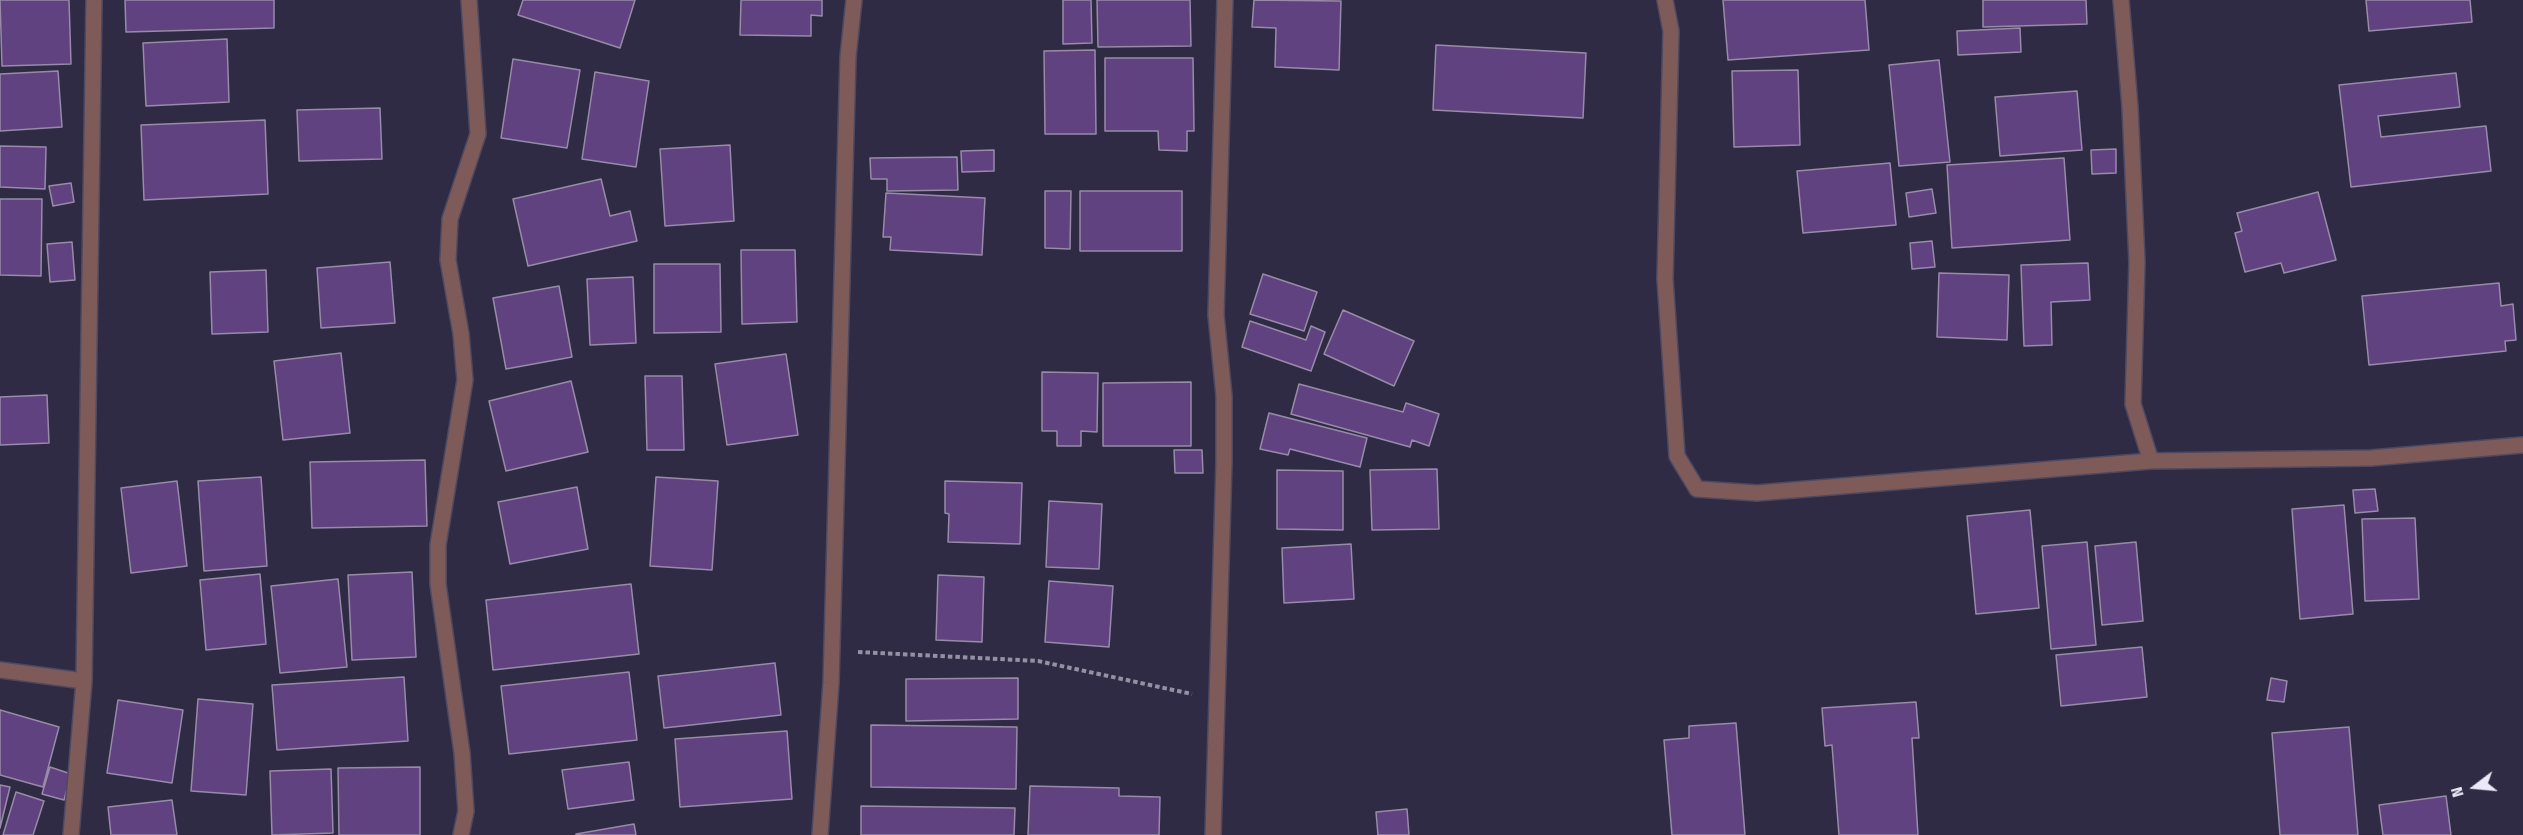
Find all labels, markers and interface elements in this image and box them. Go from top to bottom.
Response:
north arrow [2445,757,2505,817]
text: N [2447,785,2468,799]

